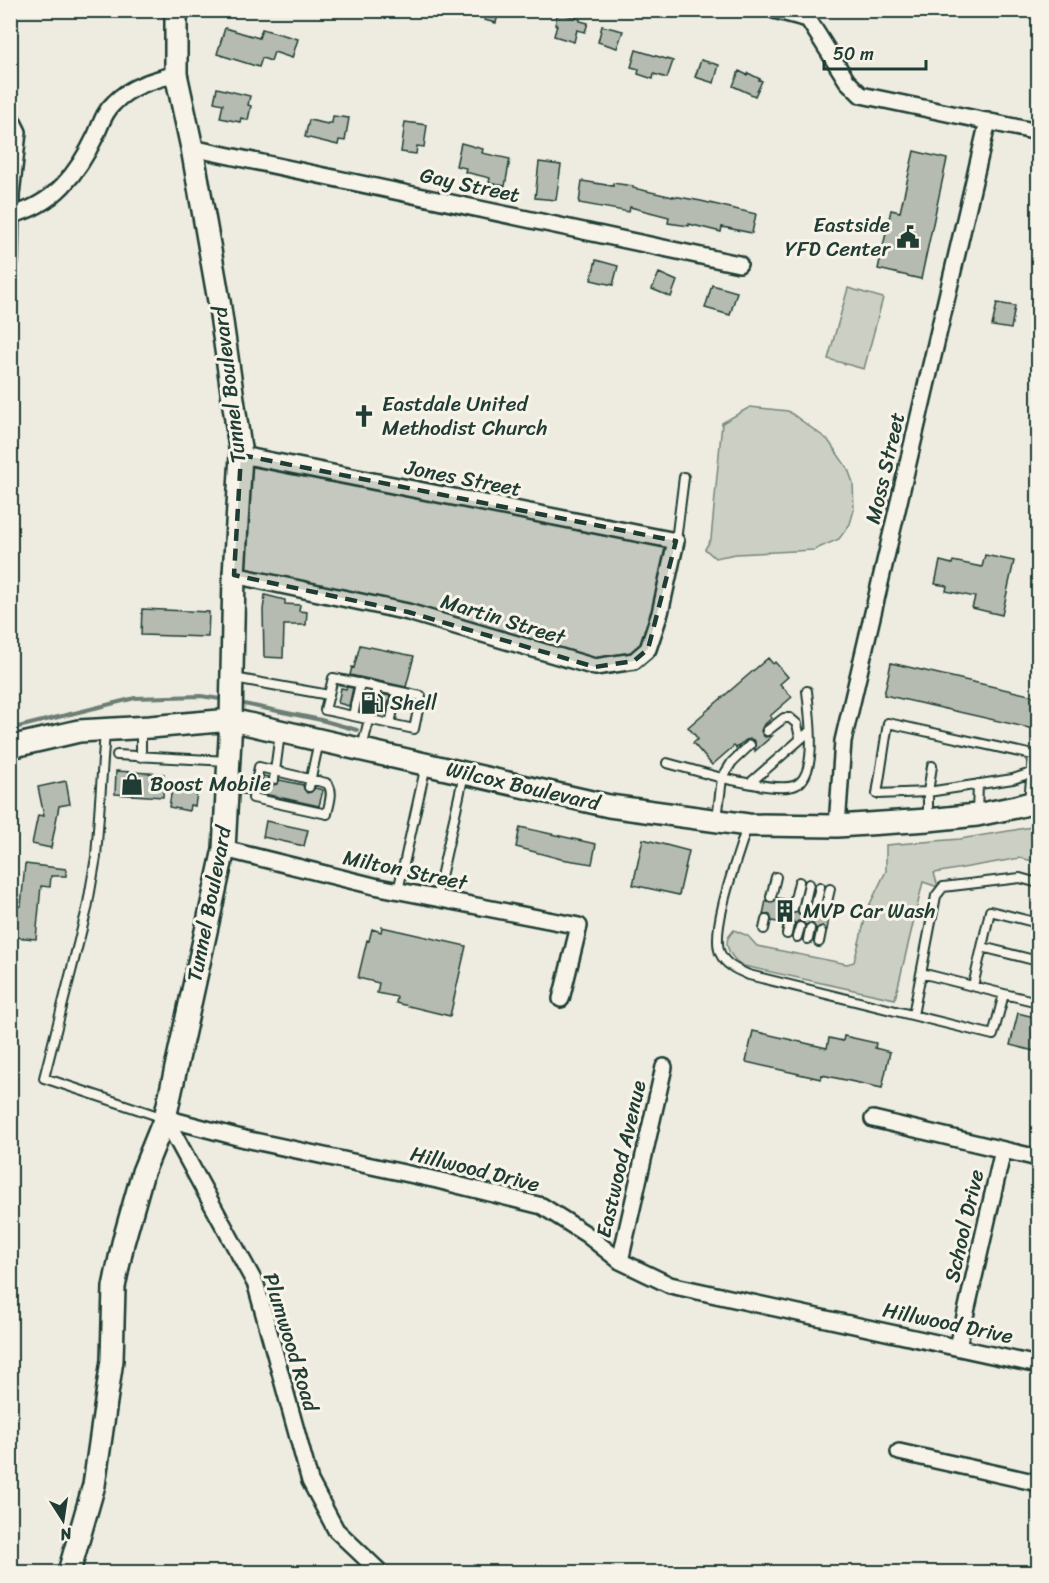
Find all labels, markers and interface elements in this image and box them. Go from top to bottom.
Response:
scale bar [824,33,926,71]
text: 50 m [833,38,874,70]
street label: Gay Street [417,156,523,214]
place label: Eastside YFD Center [785,206,891,268]
public building icon: Eastside YFD Center [895,224,921,250]
street label: Tunnel Boulevard [200,303,257,466]
place label: Eastdale United Methodist Church [382,385,547,447]
church icon: Eastdale United Methodist Church [351,403,377,429]
street label: Moss Street [854,408,916,528]
street label: Jones Street [400,448,525,508]
street label: Martin Street [436,582,571,656]
place label: Shell [390,684,438,722]
fuel station icon: Shell [359,690,385,716]
street label: Wilcox Boulevard [442,750,606,823]
place label: Boost Mobile [150,765,271,803]
shop icon: Boost Mobile [119,771,145,797]
street label: Tunnel Boulevard [175,821,243,985]
street label: Milton Street [339,838,472,902]
place label: MVP Car Wash [803,892,936,930]
building icon: MVP Car Wash [772,898,798,924]
street label: Eastwood Avenue [584,1077,658,1241]
street label: Hillwood Drive [406,1135,544,1203]
street label: School Drive [933,1166,995,1286]
street label: Plumwood Road [252,1268,331,1418]
street label: Hillwood Drive [879,1291,1017,1355]
north arrow [33,1490,93,1550]
text: N [57,1519,75,1550]

